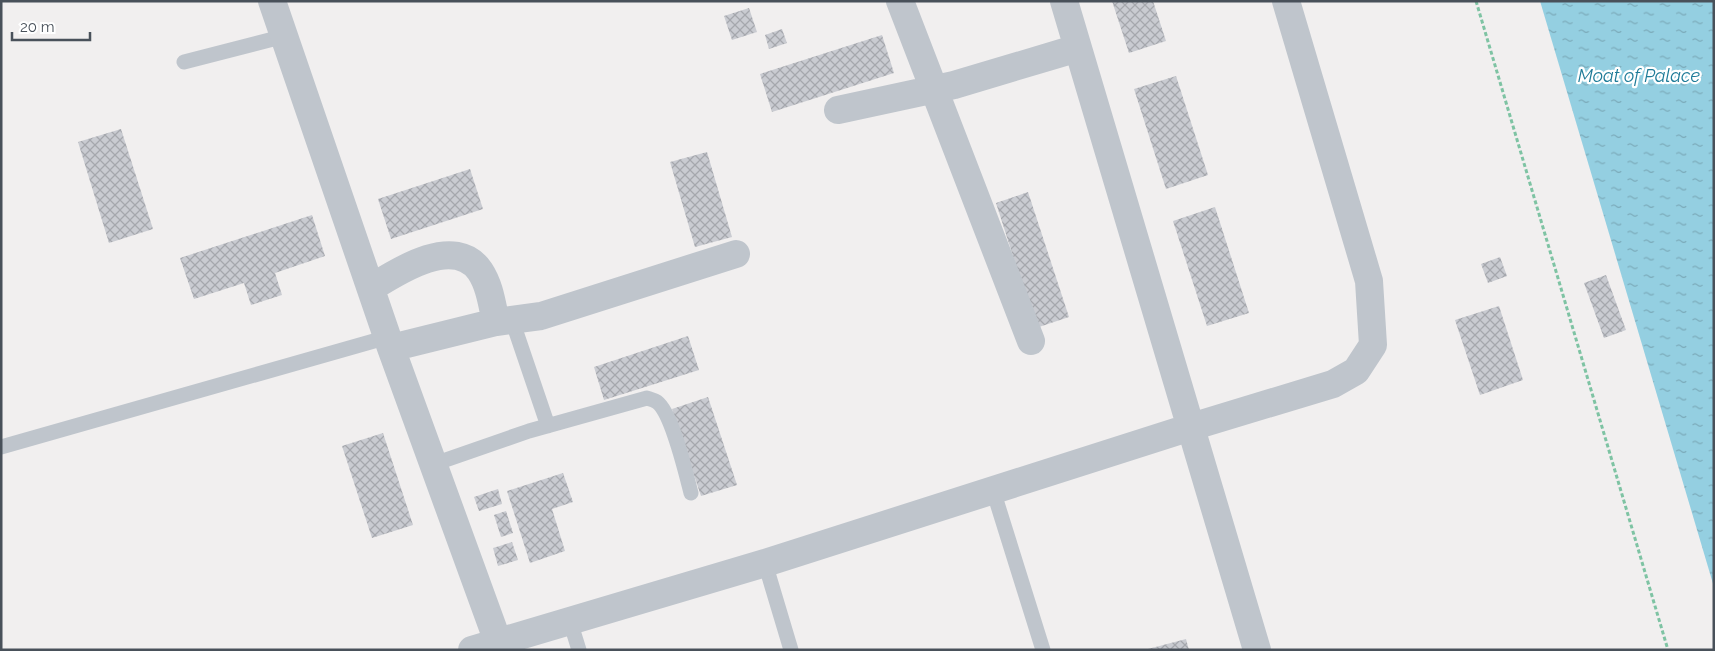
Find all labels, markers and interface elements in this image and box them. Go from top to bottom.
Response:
scale bar [12,10,90,42]
text: 20 m [20,18,55,36]
water label: Moat of Palace [1578,65,1701,86]

